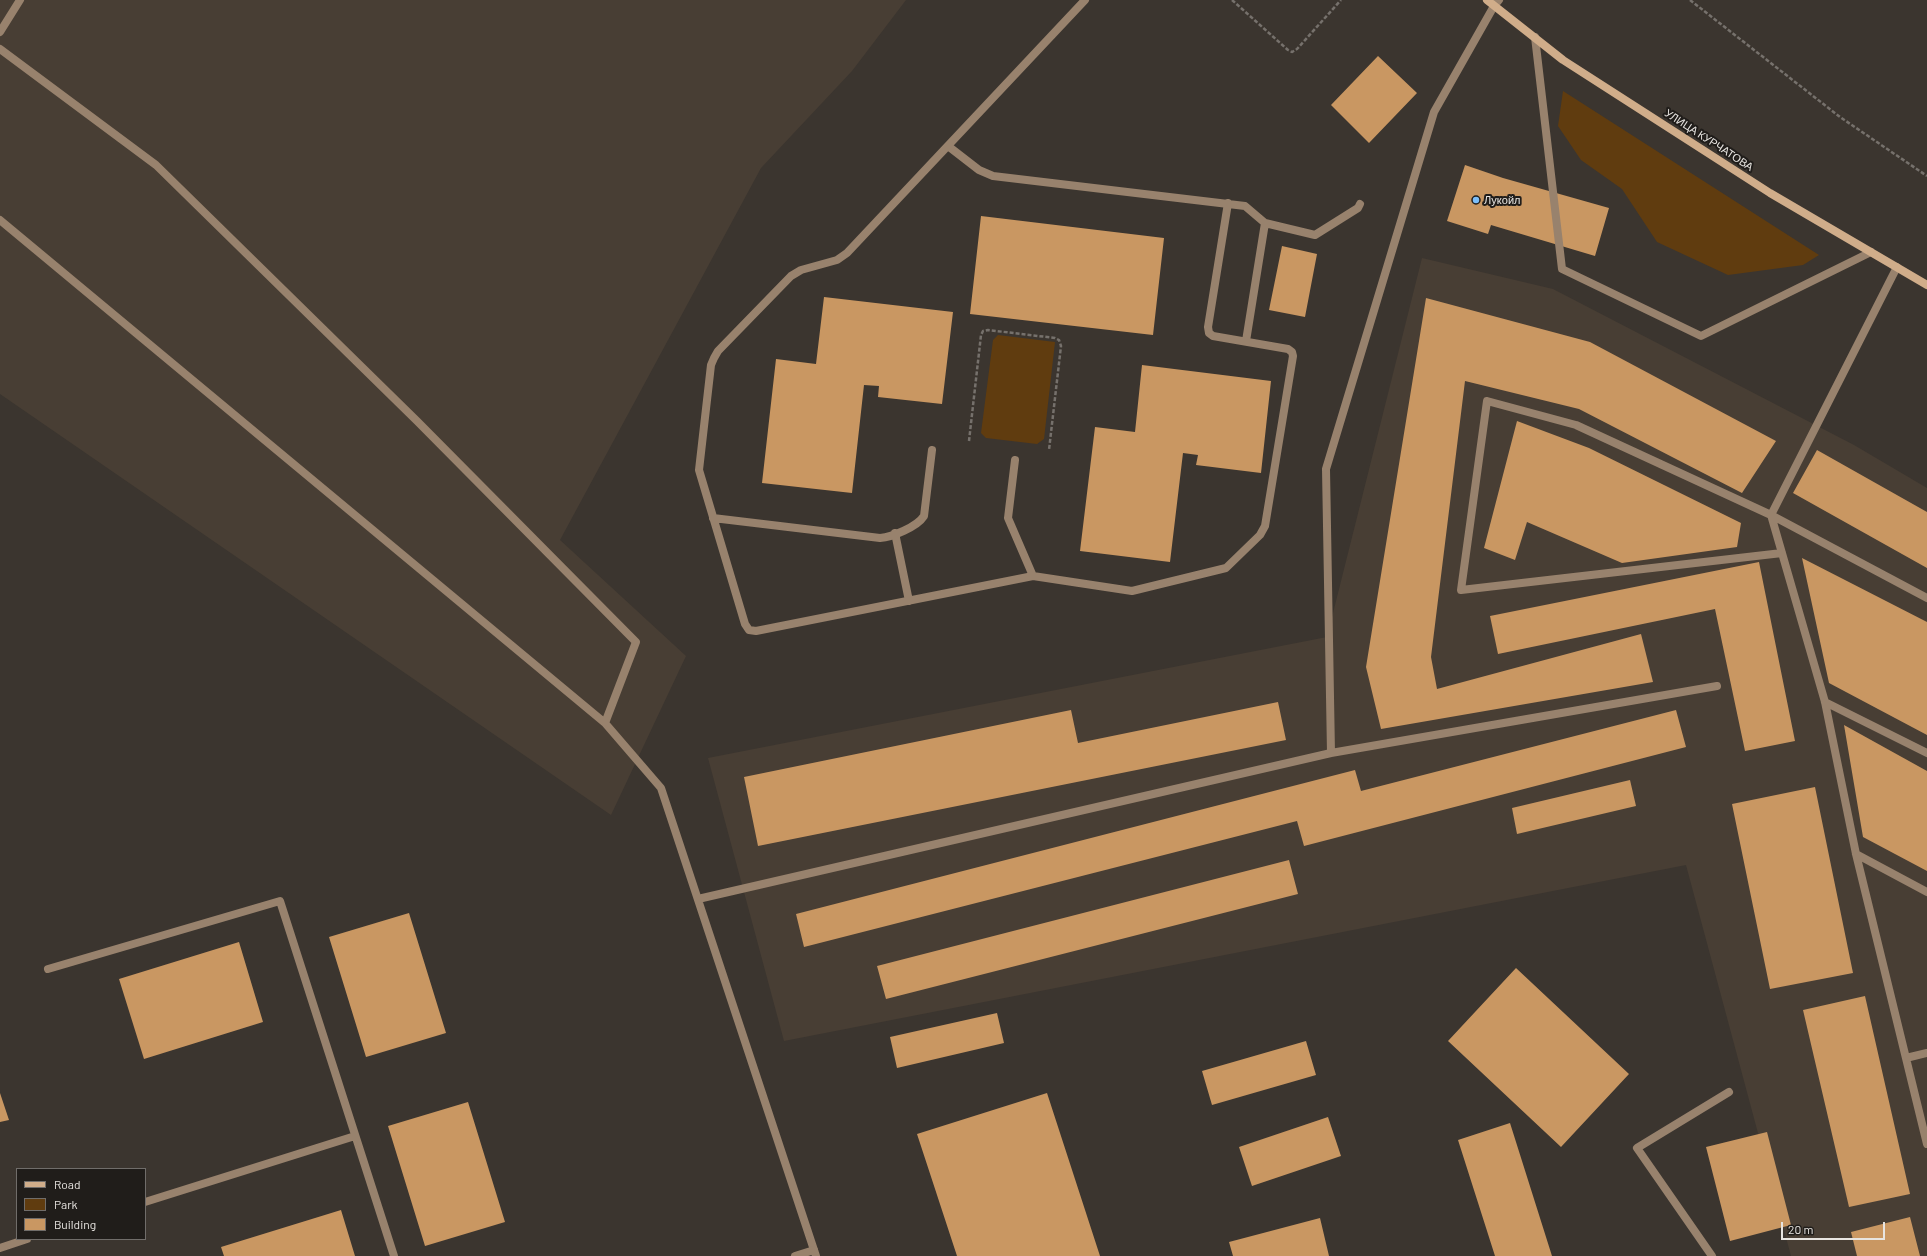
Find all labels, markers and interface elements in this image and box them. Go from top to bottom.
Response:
street label: УЛИЦА КУРЧАТОВА [1662,106,1756,174]
place label: Лукойл [1484,193,1520,207]
marker: Лукойл [1471,195,1481,205]
legend [16,1168,146,1240]
text: Road [54,1177,81,1191]
text: Park [54,1197,78,1211]
scale bar [1783,1214,1887,1240]
text: Building [54,1217,96,1231]
text: 20 m [1788,1222,1814,1236]

